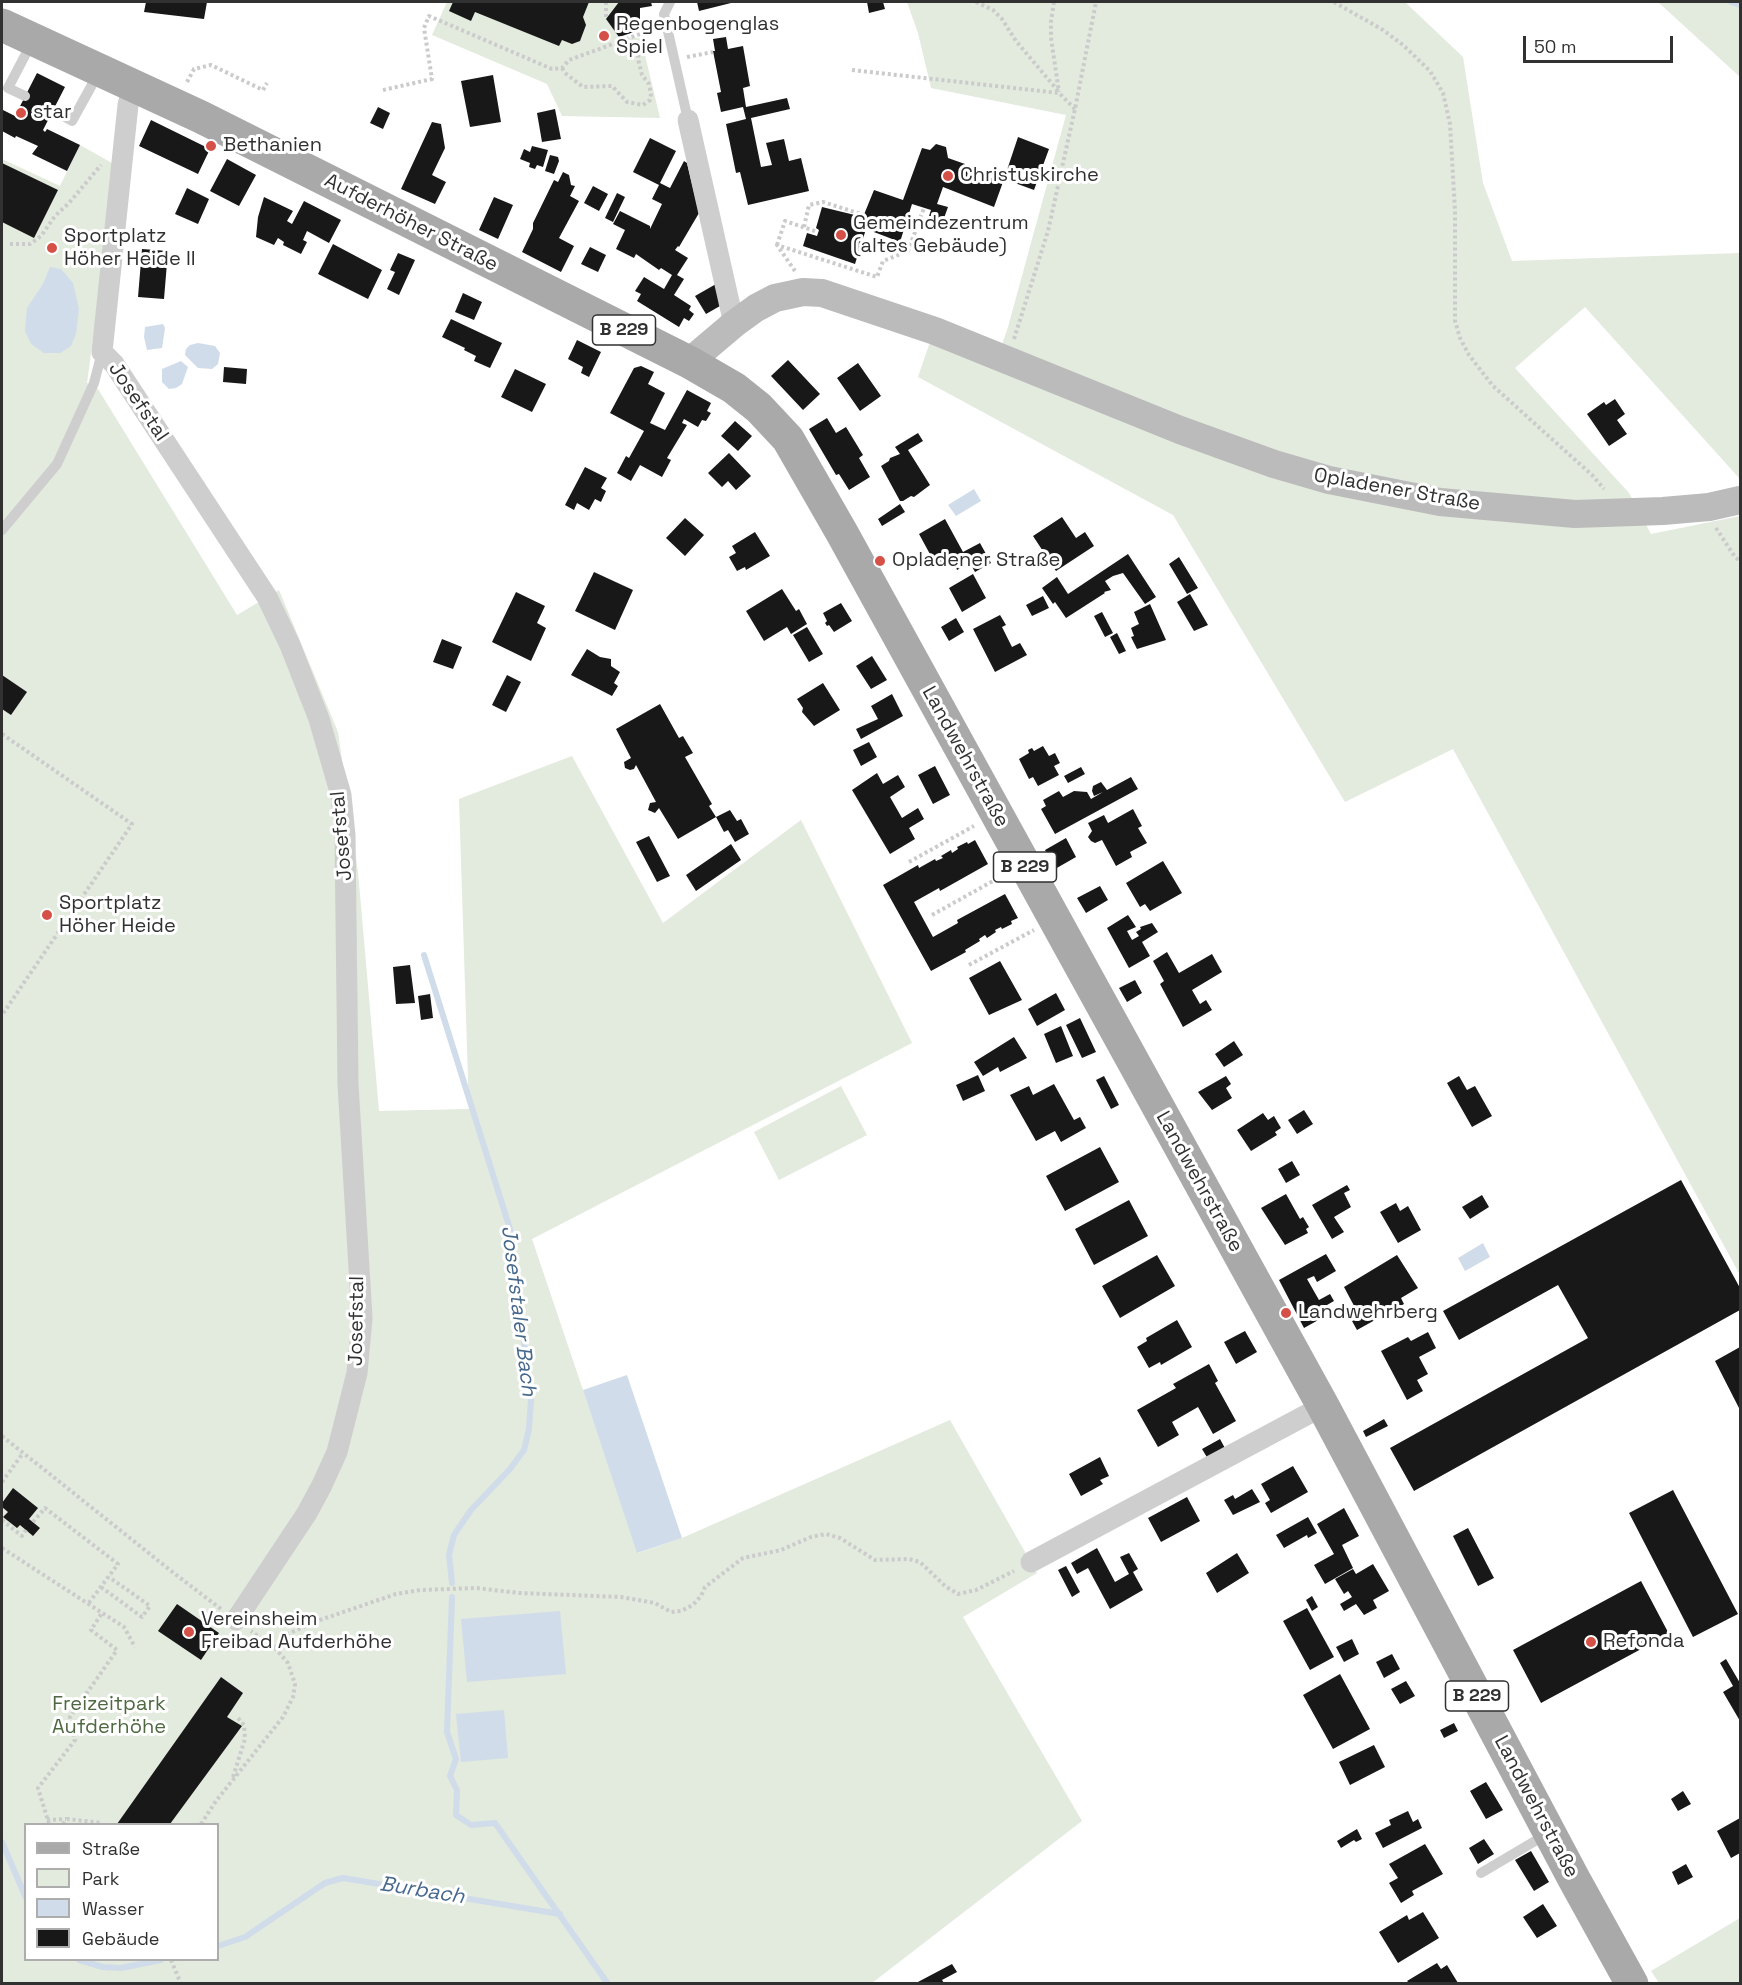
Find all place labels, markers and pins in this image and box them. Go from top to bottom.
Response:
place label: Regenbogenglas Spiel [616,13,779,60]
marker: Regenbogenglas Spiel [597,29,611,43]
place label: star [33,101,71,125]
marker: star [14,106,28,120]
place label: Bethanien [223,134,322,158]
marker: Bethanien [204,139,218,153]
place label: Christuskirche [960,164,1099,188]
marker: Christuskirche [941,169,955,183]
place label: Gemeindezentrum (altes Gebäude) [853,212,1029,259]
place label: Sportplatz Höher Heide II [64,225,196,272]
marker: Gemeindezentrum (altes Gebäude) [834,228,848,242]
marker: Sportplatz Höher Heide II [45,241,59,255]
place label: Opladener Straße [892,549,1060,573]
marker: Opladener Straße [873,554,887,568]
place label: Sportplatz Höher Heide [59,892,176,939]
marker: Sportplatz Höher Heide [40,908,54,922]
place label: Landwehrberg [1298,1301,1438,1325]
marker: Landwehrberg [1279,1306,1293,1320]
place label: Vereinsheim Freibad Aufderhöhe [201,1608,392,1655]
marker: Vereinsheim Freibad Aufderhöhe [182,1625,196,1639]
place label: Refonda [1603,1630,1684,1654]
marker: Refonda [1584,1635,1598,1649]

